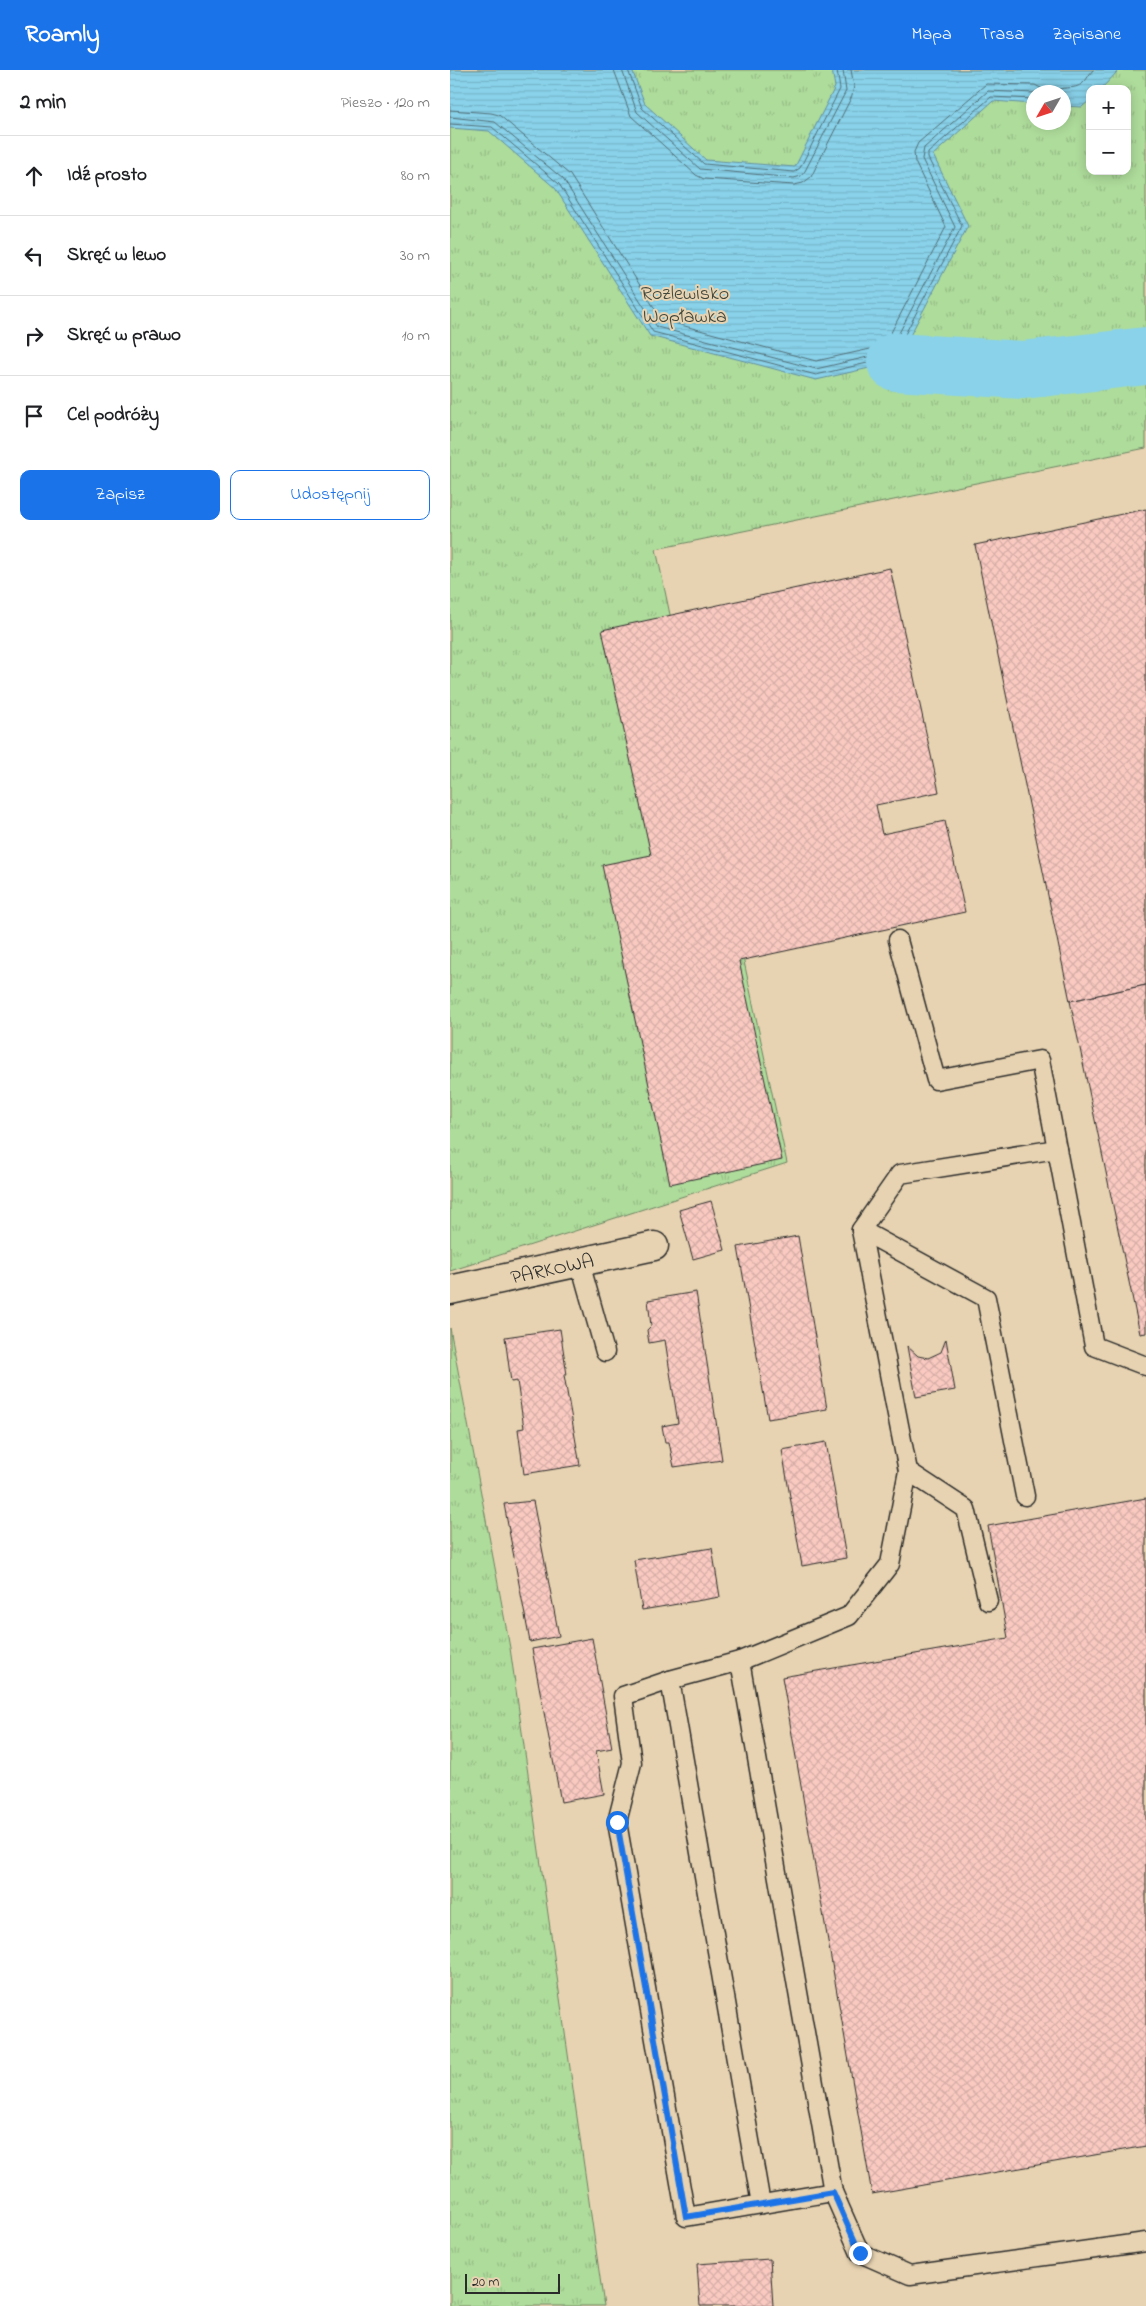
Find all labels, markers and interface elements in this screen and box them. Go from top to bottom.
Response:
text: Roamly [25,18,100,53]
text: Mapa [912,22,952,48]
text: Trasa [980,22,1024,48]
text: Zapisane [1052,22,1121,48]
north arrow [1026,85,1071,130]
map controls [1086,85,1131,175]
button: + [1086,85,1131,130]
text: 2 min [20,88,66,118]
text: Pieszo · 120 m [341,91,430,115]
button: − [1086,130,1131,175]
icon: ahead [20,162,48,190]
text: Idź prosto [67,162,147,189]
text: 80 m [401,164,430,188]
icon: left [20,242,48,270]
text: Skręć w lewo [67,242,166,269]
text: 30 m [400,244,430,268]
park label: Rozlewisko Wopławka [641,280,729,332]
icon: right [20,322,48,350]
text: Skręć w prawo [67,322,181,349]
text: 10 m [402,324,430,348]
icon: arrive [20,402,48,430]
text: Cel podróży [67,402,159,429]
button: Zapisz [20,470,220,520]
button: Udostępnij [230,470,430,520]
street label: PARKOWA [508,1247,597,1293]
route start [606,1811,629,1834]
route end [849,2242,872,2265]
scale bar [465,2271,560,2294]
text: 20 m [472,2272,499,2293]

